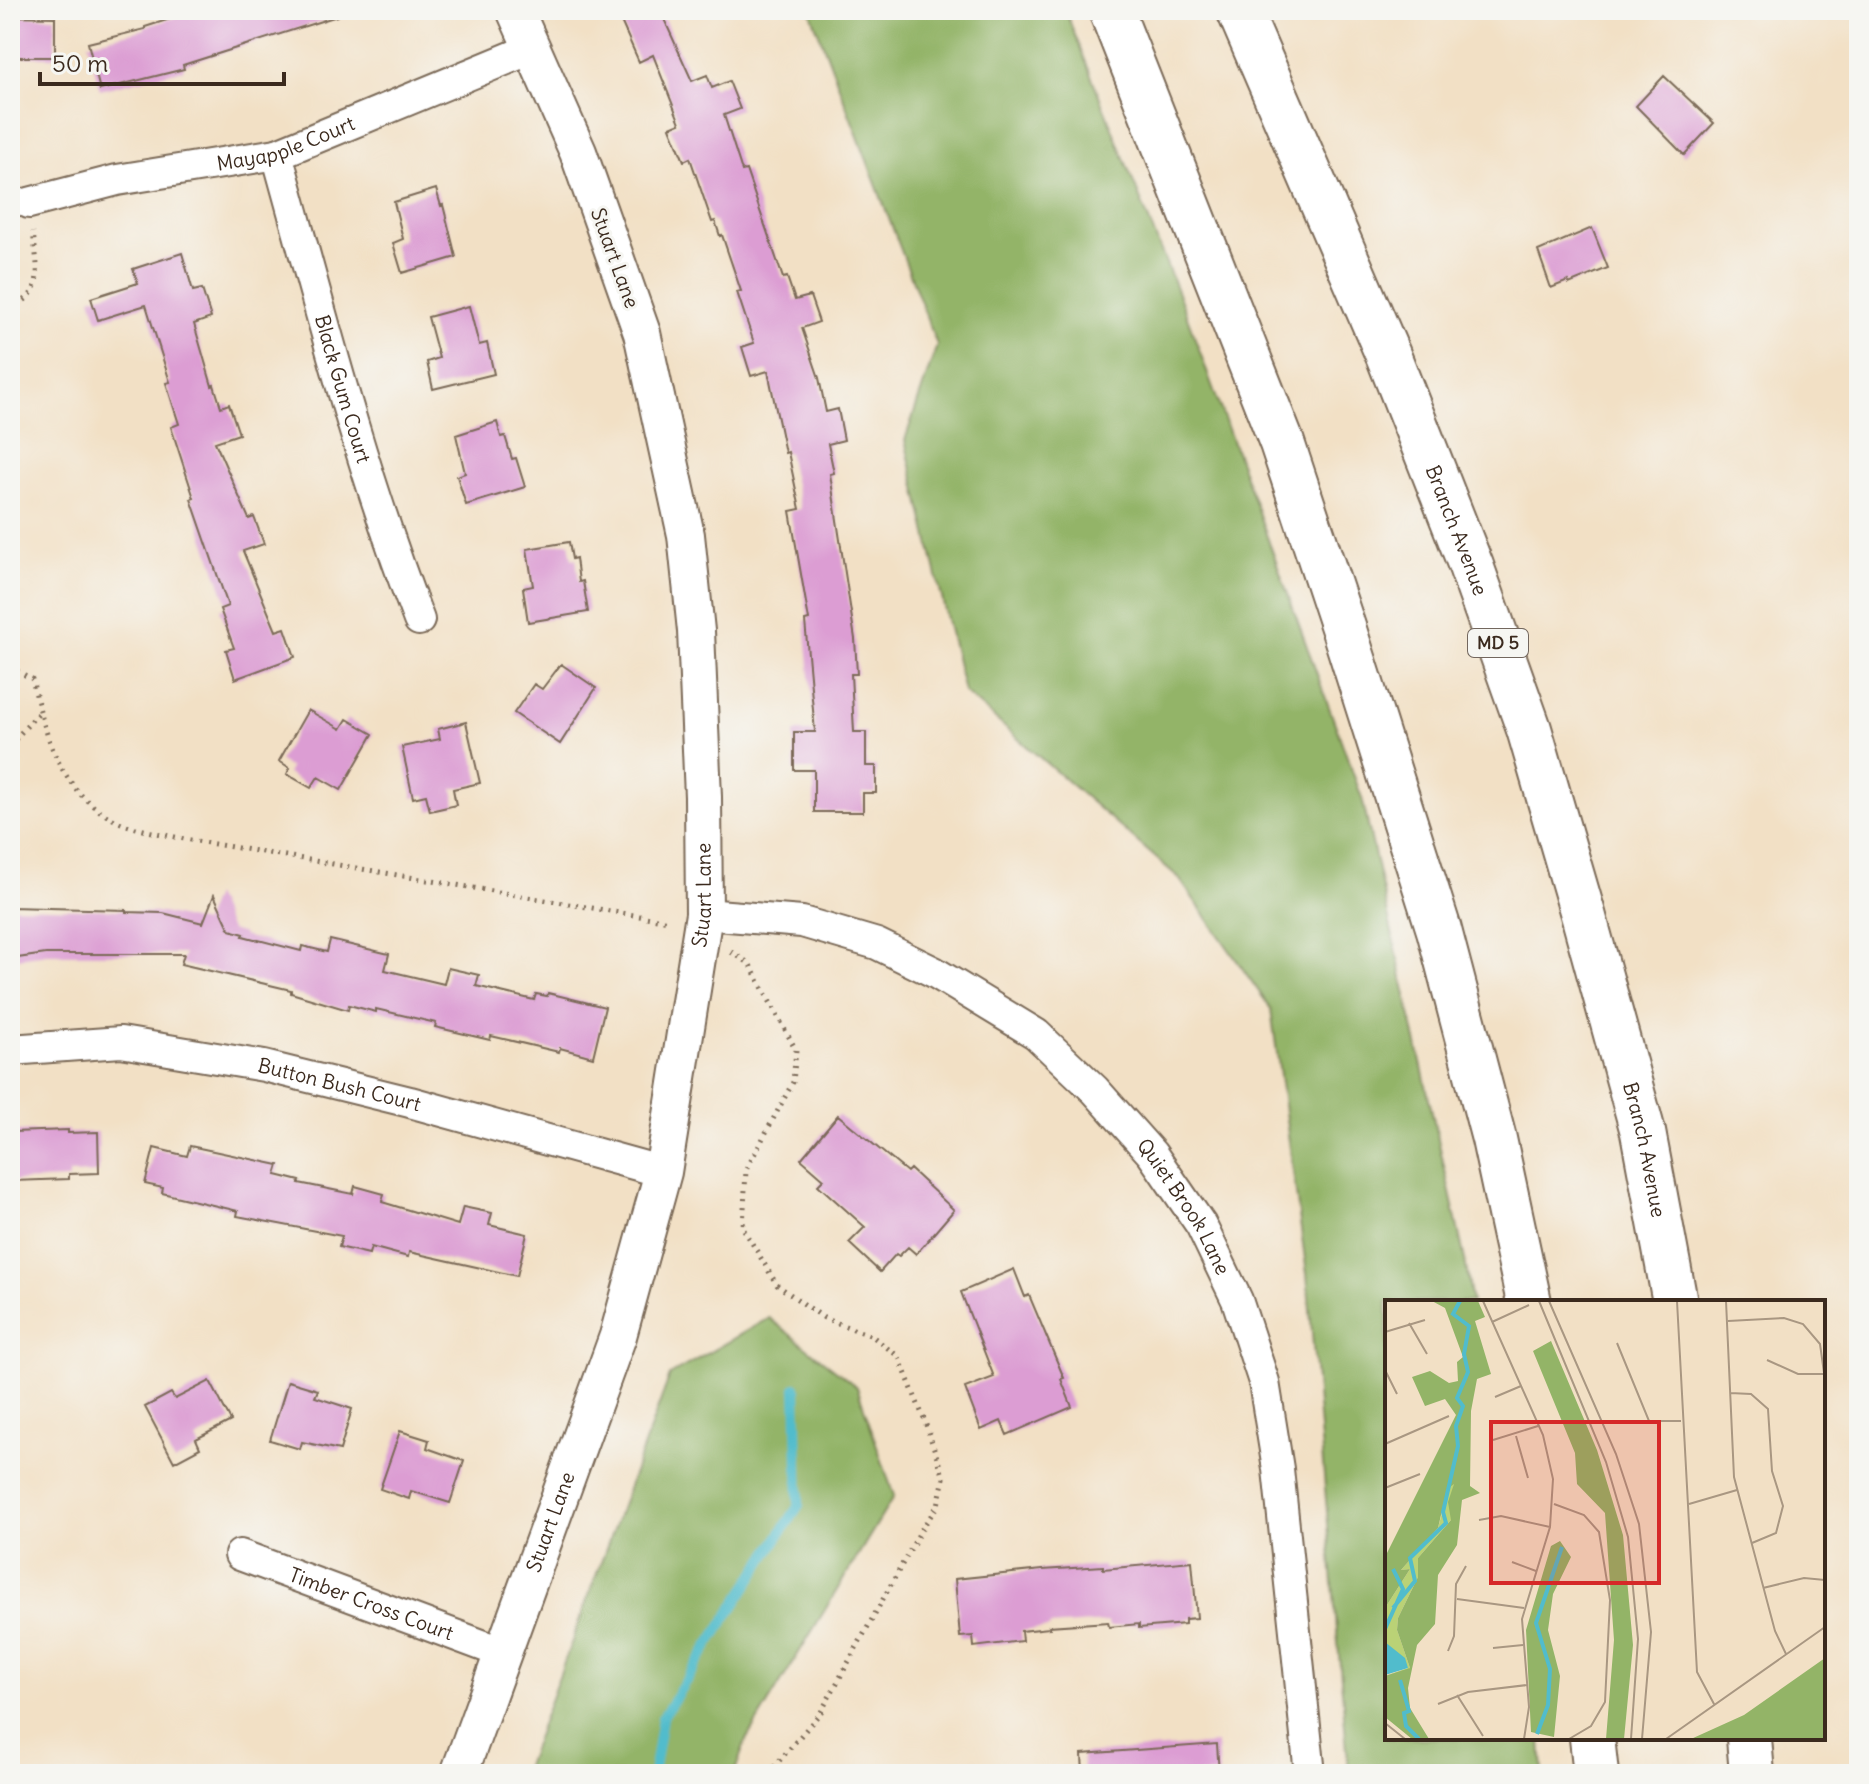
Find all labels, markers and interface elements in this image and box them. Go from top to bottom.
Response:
scale bar [40,36,284,86]
text: 50 m [52,48,108,78]
street label: Mayapple Court [215,110,358,176]
street label: Stuart Lane [586,204,645,311]
street label: Black Gum Court [310,312,377,466]
street label: Branch Avenue [1421,461,1493,599]
road number: MD 5 [1468,629,1528,657]
street label: Stuart Lane [686,843,716,949]
street label: Button Bush Court [256,1052,424,1117]
street label: Branch Avenue [1618,1079,1672,1219]
street label: Quiet Brook Lane [1132,1133,1236,1279]
inset map [1385,1300,1825,1740]
street label: Stuart Lane [520,1468,580,1575]
street label: Timber Cross Court [286,1561,457,1645]

